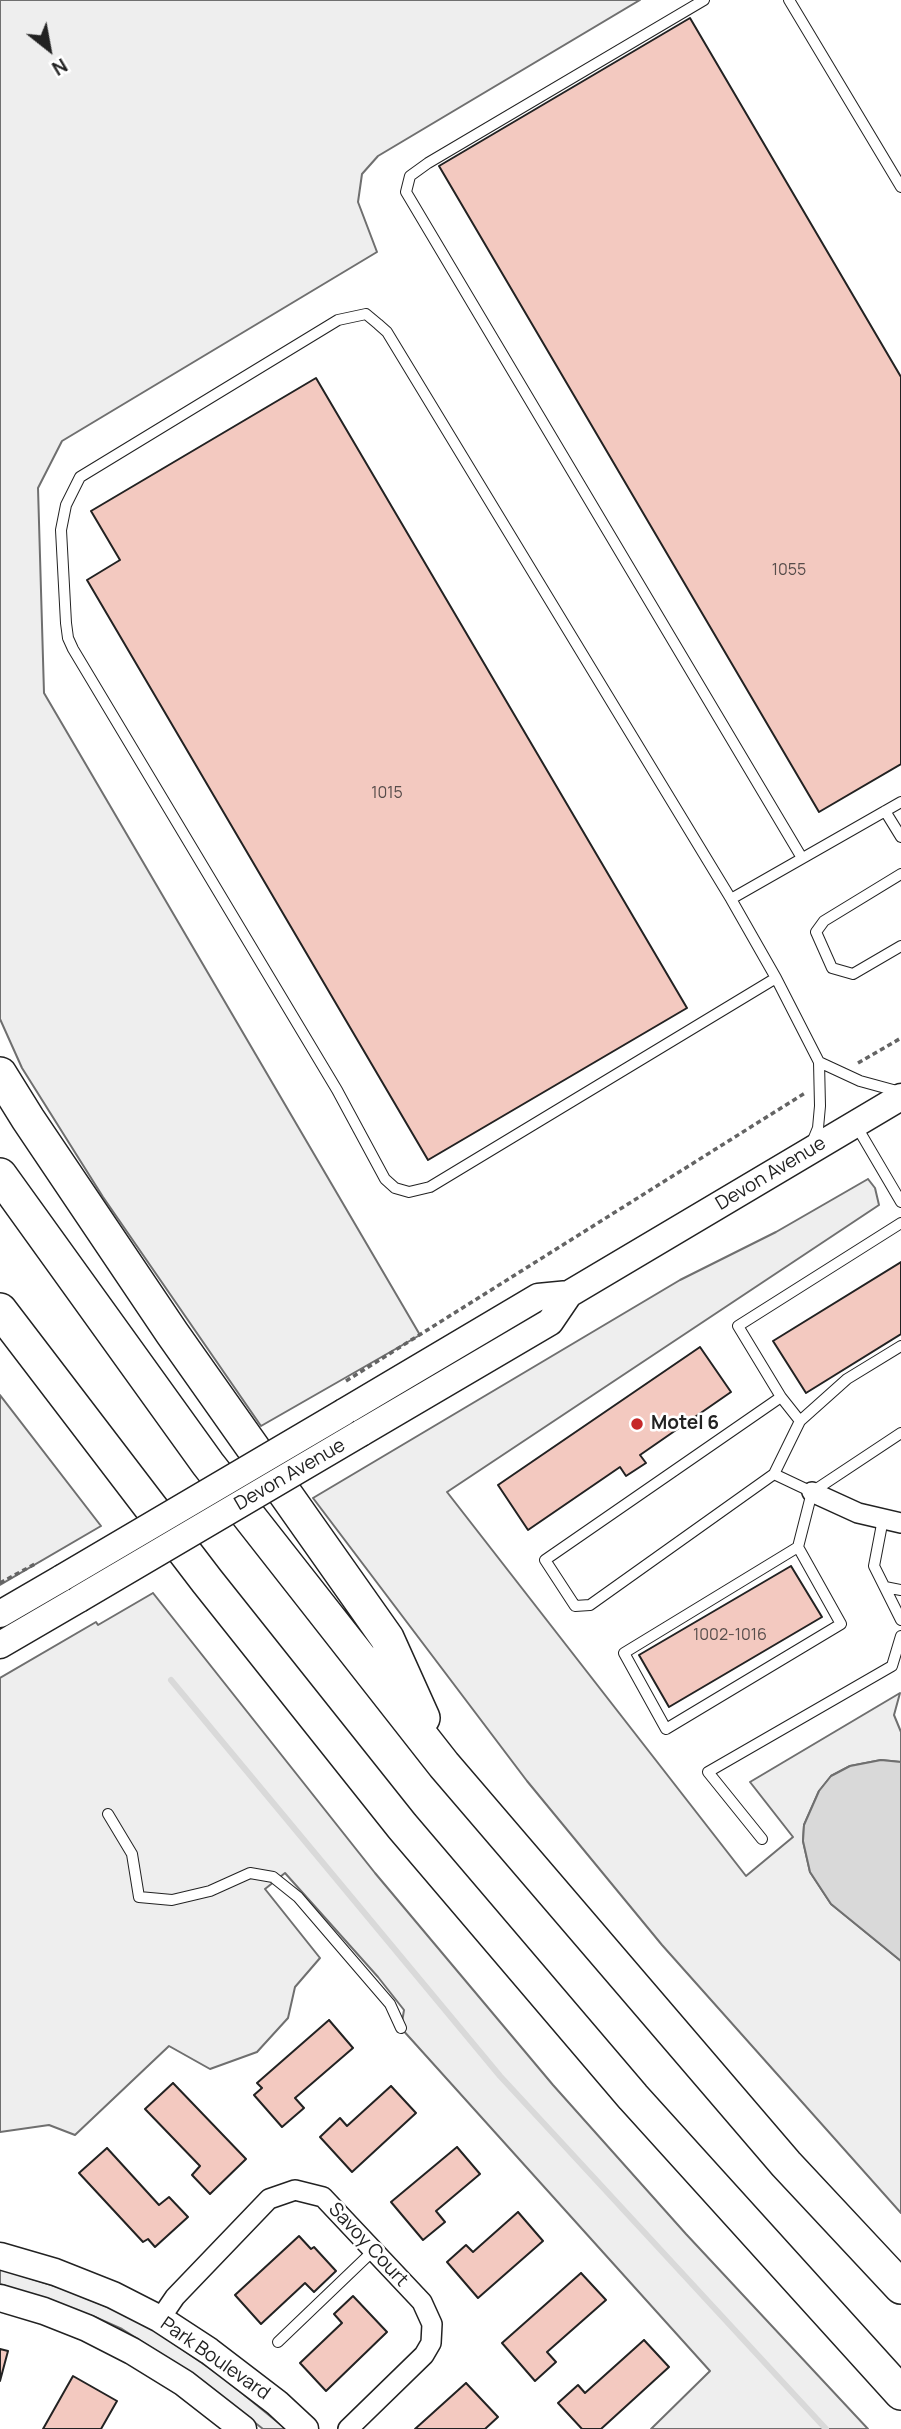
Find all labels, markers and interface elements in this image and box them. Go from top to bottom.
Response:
north arrow [14,14,84,84]
text: N [47,52,72,82]
house number: 1055 [772,561,806,581]
house number: 1015 [371,784,403,804]
street label: Devon Avenue [712,1132,830,1216]
place label: Motel 6 [651,1413,719,1435]
marker: Motel 6 [629,1416,645,1432]
street label: Devon Avenue [231,1434,349,1516]
house number: 1002-1016 [693,1626,767,1646]
street label: Savoy Court [323,2198,413,2292]
street label: Park Boulevard [156,2313,274,2405]

